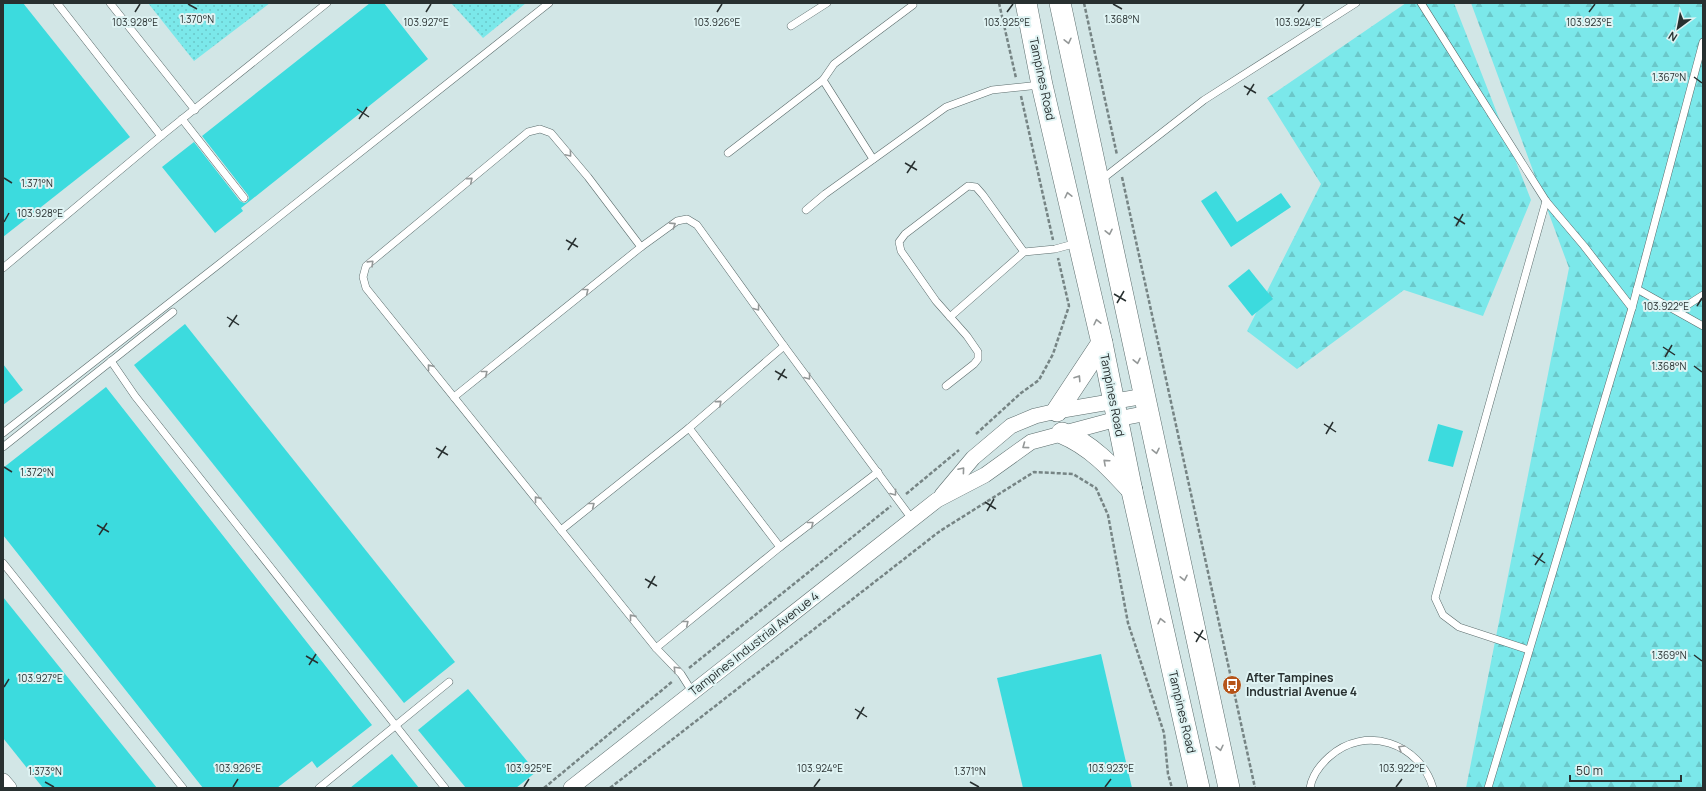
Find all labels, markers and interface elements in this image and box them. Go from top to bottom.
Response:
north arrow [1658,8,1698,48]
text: 1.370°N [180,12,214,26]
text: 1.368°N [1105,12,1140,26]
text: 103.928°E [112,15,158,29]
text: 103.927°E [403,15,449,29]
text: 103.926°E [694,15,740,29]
text: 103.925°E [984,15,1030,29]
text: 103.924°E [1275,15,1321,29]
text: 103.923°E [1566,15,1612,29]
text: N [1665,28,1680,45]
street label: Tampines Road [1025,36,1060,122]
one-way arrow [1064,38,1072,44]
text: 1.367°N [1652,70,1686,84]
one-way arrow [564,150,571,157]
text: 1.371°N [21,176,53,190]
one-way arrow [466,177,473,184]
one-way arrow [1065,192,1073,199]
text: 103.928°E [17,206,63,220]
one-way arrow [668,223,675,230]
one-way arrow [1104,229,1112,235]
one-way arrow [366,260,374,268]
one-way arrow [582,289,589,296]
text: 103.922°E [1643,299,1689,313]
one-way arrow [752,304,760,311]
one-way arrow [1094,319,1102,325]
street label: Tampines Road [1096,352,1129,438]
one-way arrow [1132,358,1140,364]
text: 1.368°N [1652,359,1687,373]
one-way arrow [428,365,435,372]
one-way arrow [480,371,487,378]
one-way arrow [803,373,810,380]
one-way arrow [1073,375,1081,382]
one-way arrow [714,401,721,408]
one-way arrow [1023,441,1030,448]
one-way arrow [1152,448,1160,454]
one-way arrow [1103,460,1110,467]
text: 1.372°N [20,465,54,479]
one-way arrow [957,467,964,475]
one-way arrow [889,489,896,496]
one-way arrow [534,497,541,504]
one-way arrow [587,503,594,510]
one-way arrow [806,521,813,528]
one-way arrow [1179,575,1187,581]
street label: Tampines Industrial Avenue 4 [685,587,822,700]
one-way arrow [629,615,636,622]
one-way arrow [1158,618,1166,625]
one-way arrow [682,621,689,628]
text: 1.369°N [1651,648,1687,662]
one-way arrow [673,666,681,674]
street label: Tampines Road [1165,669,1200,755]
place label: After Tampines Industrial Avenue 4 [1246,669,1357,700]
text: 103.927°E [17,671,63,685]
bus stop icon: After Tampines Industrial Avenue 4 [1221,674,1243,696]
one-way arrow [1216,745,1224,751]
one-way arrow [1398,746,1405,753]
scale bar [1570,757,1681,783]
text: 103.926°E [215,761,261,775]
text: 103.925°E [506,761,552,775]
text: 103.924°E [797,761,843,775]
text: 103.923°E [1088,761,1134,775]
text: 103.922°E [1379,761,1425,775]
text: 50 m [1576,762,1603,779]
text: 1.373°N [28,764,62,778]
text: 1.371°N [954,764,986,778]

